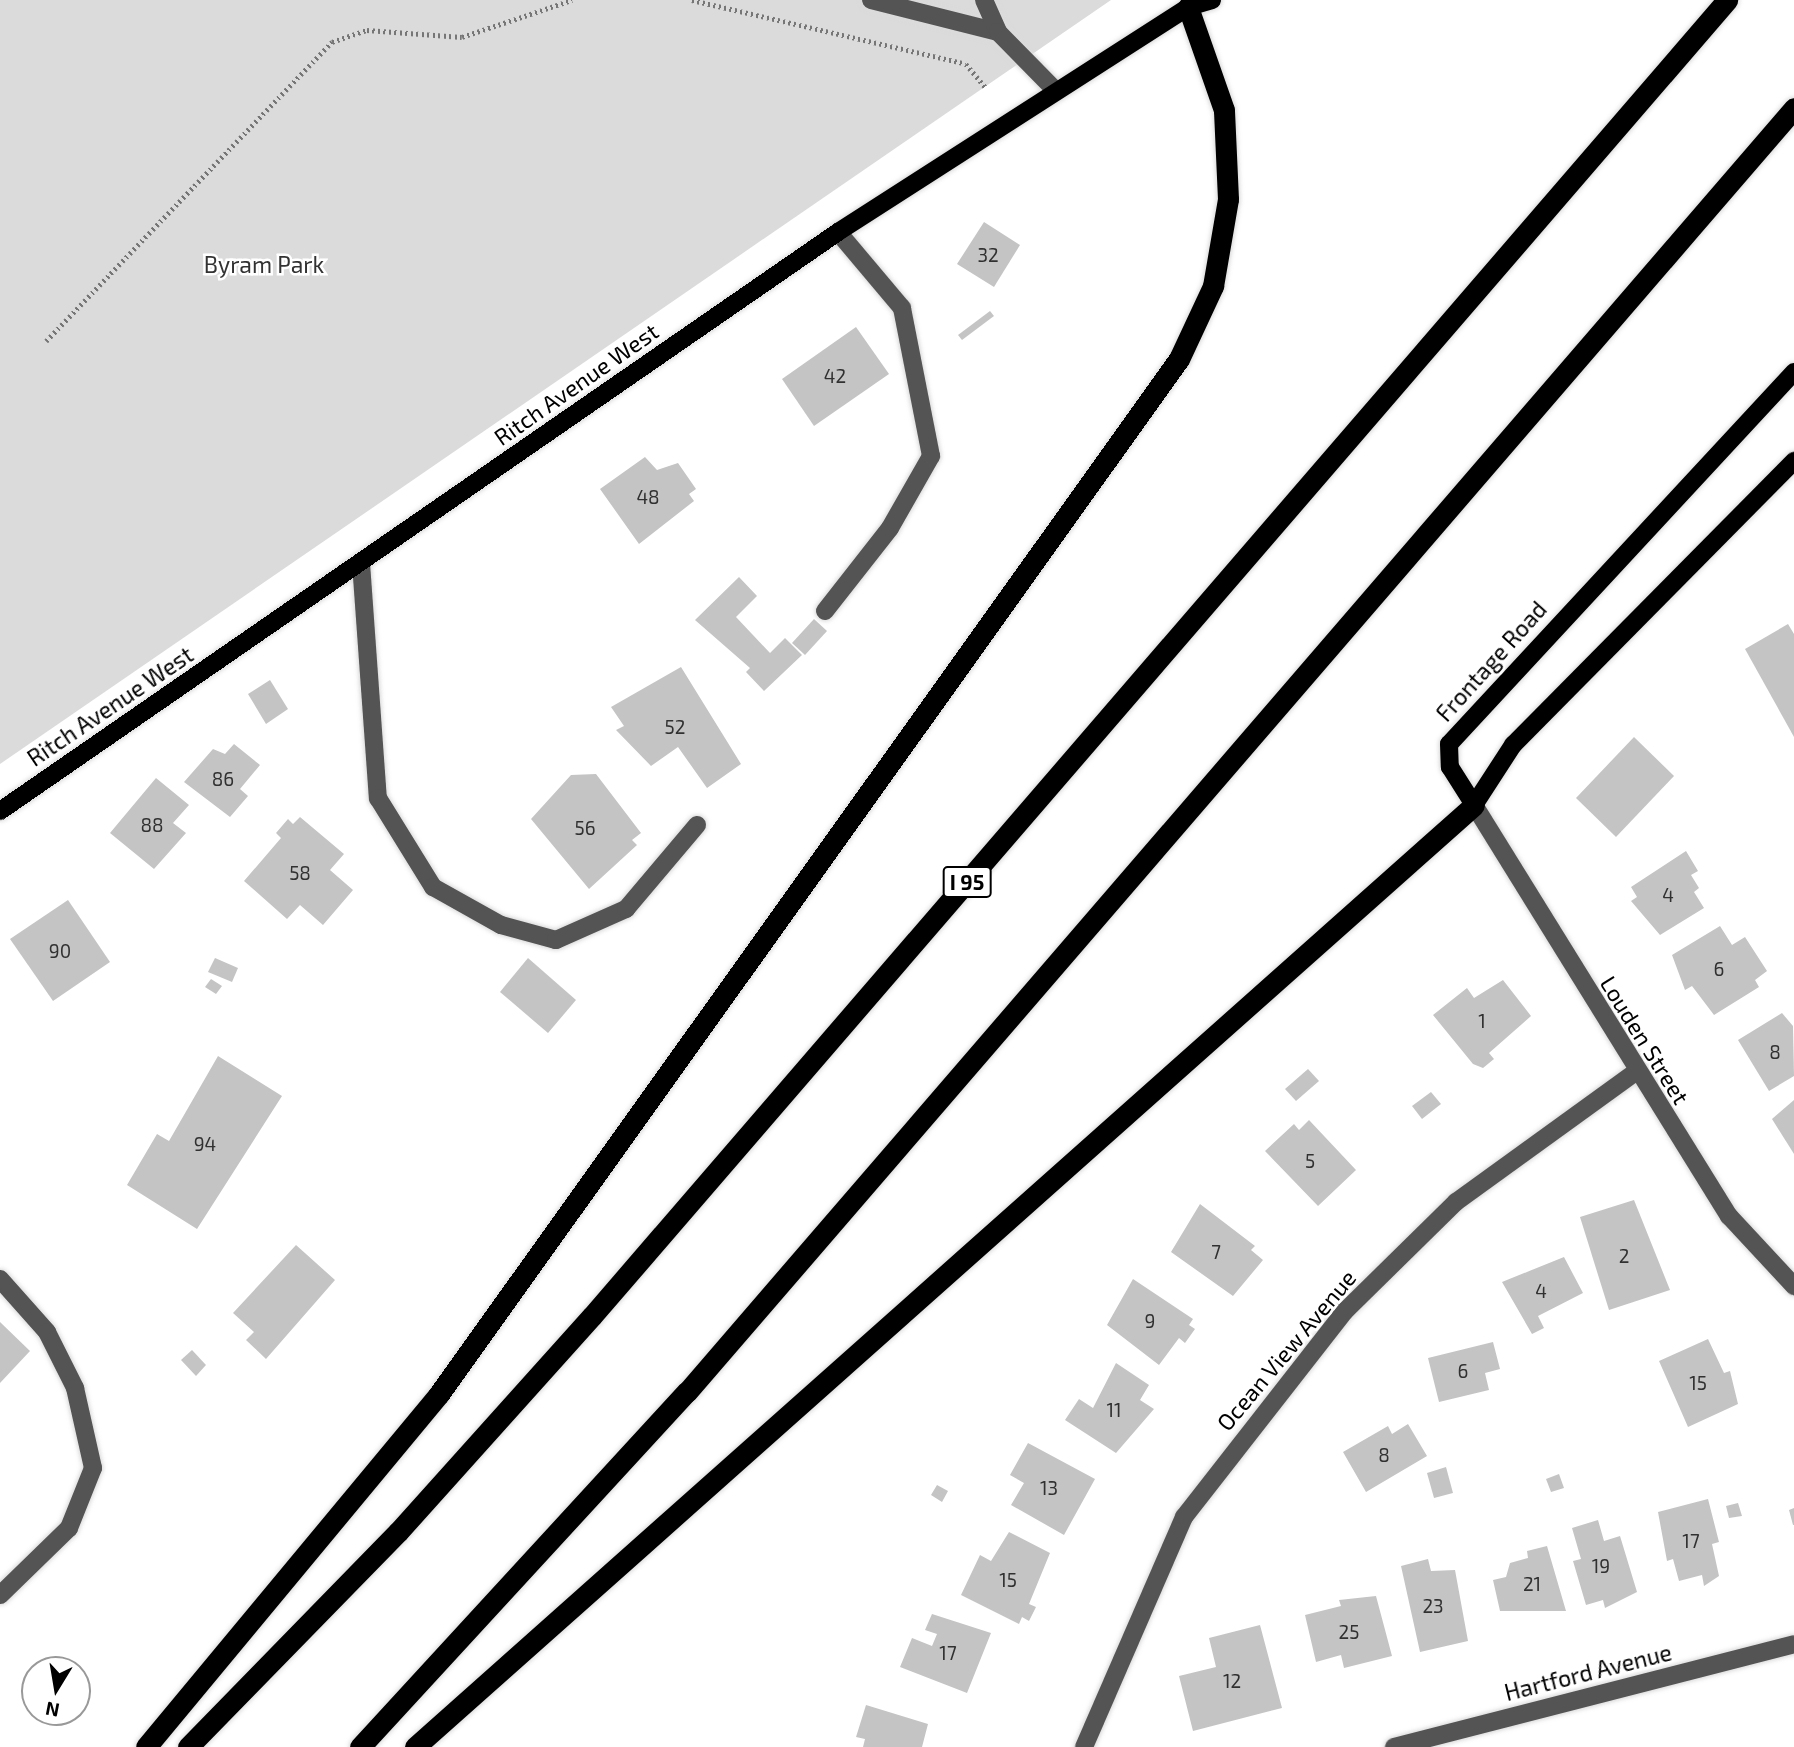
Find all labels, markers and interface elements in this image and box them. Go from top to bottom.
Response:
house number: 32 [977,244,999,266]
park label: Byram Park [204,250,324,278]
street label: Ritch Avenue West [488,317,664,451]
house number: 42 [824,365,846,387]
house number: 48 [636,486,660,508]
street label: Frontage Road [1430,595,1552,727]
street label: Ritch Avenue West [22,640,198,772]
house number: 52 [665,716,685,738]
house number: 86 [212,768,234,790]
house number: 88 [140,814,164,836]
house number: 56 [574,817,596,839]
house number: 58 [289,862,311,884]
road number: I 95 [942,864,992,900]
house number: 4 [1662,884,1674,906]
house number: 90 [49,940,71,962]
house number: 6 [1714,958,1724,980]
street label: Louden Street [1595,971,1695,1109]
house number: 1 [1478,1010,1486,1032]
house number: 8 [1769,1041,1781,1063]
house number: 94 [194,1133,216,1155]
house number: 5 [1305,1150,1315,1172]
house number: 7 [1211,1241,1221,1263]
house number: 2 [1619,1245,1629,1267]
street label: Ocean View Avenue [1210,1263,1362,1437]
house number: 4 [1535,1280,1547,1302]
house number: 9 [1145,1310,1155,1332]
house number: 6 [1458,1360,1468,1382]
house number: 15 [1689,1372,1707,1394]
house number: 11 [1106,1399,1122,1421]
house number: 8 [1378,1444,1390,1466]
house number: 13 [1040,1477,1058,1499]
house number: 17 [1682,1530,1700,1552]
house number: 19 [1592,1555,1610,1577]
house number: 15 [999,1569,1017,1591]
house number: 21 [1523,1573,1541,1595]
house number: 23 [1422,1595,1444,1617]
house number: 25 [1339,1621,1359,1643]
street label: Hartford Avenue [1501,1638,1675,1706]
house number: 17 [939,1642,957,1664]
north arrow [21,1656,91,1726]
house number: 12 [1223,1670,1241,1692]
text: N [43,1698,61,1723]

